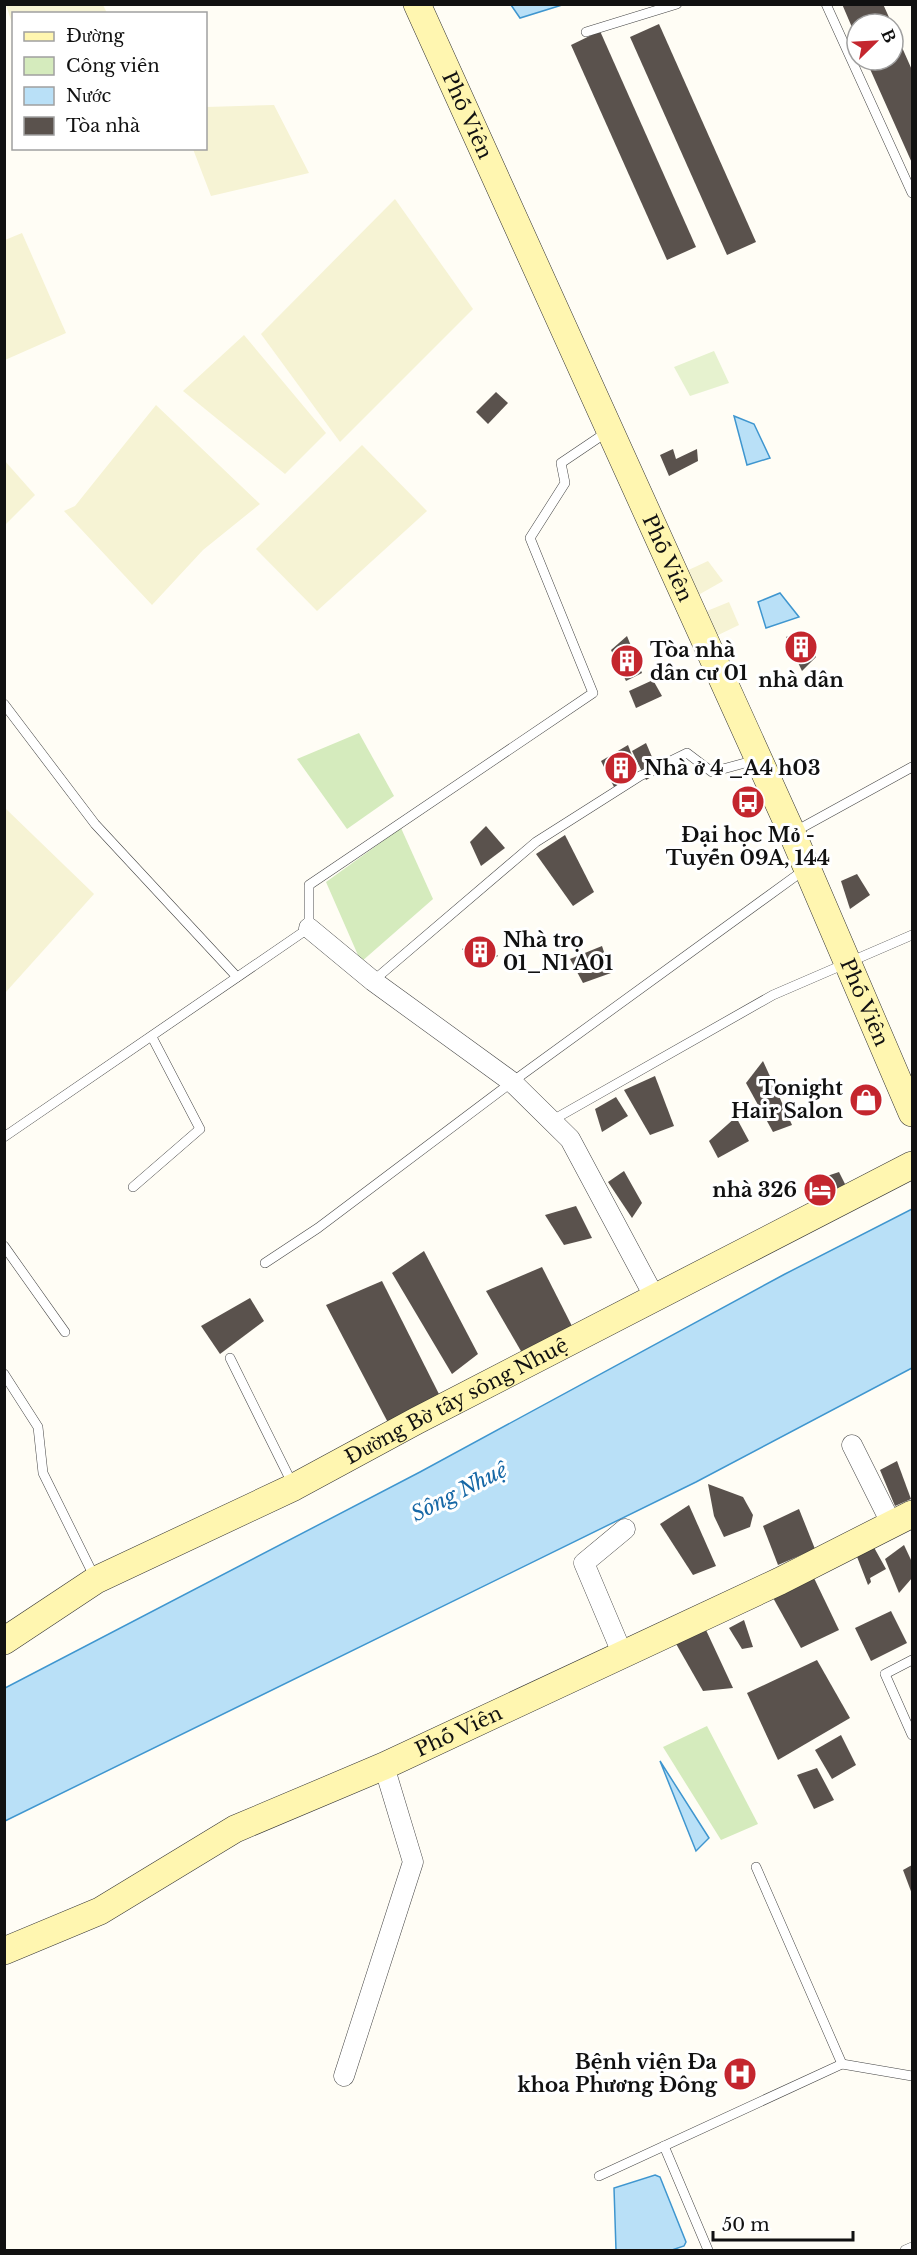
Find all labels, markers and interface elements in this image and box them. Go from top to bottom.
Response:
legend [12,12,207,150]
north arrow [845,12,905,72]
text: Đường [66,25,125,47]
text: B [877,26,901,46]
text: Công viên [66,55,160,77]
street label: Phố Viên [437,68,497,163]
text: Nước [66,85,112,107]
text: Tòa nhà [66,115,140,137]
street label: Phố Viên [637,511,698,606]
building icon: nhà dân [783,629,819,665]
place label: Tòa nhà dân cư 01 [650,638,748,685]
building icon: Tòa nhà dân cư 01 [609,643,645,679]
place label: nhà dân [758,668,844,692]
building icon: Nhà ở 4 _A4 h03 [603,750,639,786]
place label: Nhà ở 4 _A4 h03 [644,756,820,780]
bus stop icon: Đại học Mỏ - Tuyến 09A, 144 [730,784,766,820]
place label: Đại học Mỏ - Tuyến 09A, 144 [666,823,830,870]
place label: Nhà trọ 01_N1 A01 [503,928,613,975]
building icon: Nhà trọ 01_N1 A01 [462,934,498,970]
street label: Phố Viên [835,955,894,1050]
place label: Tonight Hair Salon [731,1076,843,1123]
shop icon: Tonight Hair Salon [848,1082,884,1118]
hotel icon: nhà 326 [802,1172,838,1208]
place label: nhà 326 [712,1178,797,1202]
street label: Đường Bờ tây sông Nhuệ [341,1333,572,1469]
water label: Sông Nhuệ [407,1456,513,1527]
street label: Phố Viên [411,1701,506,1762]
place label: Bệnh viện Đa khoa Phương Đông [518,2050,718,2097]
hospital icon: Bệnh viện Đa khoa Phương Đông [722,2056,758,2092]
scale bar [713,2204,852,2242]
text: 50 m [722,2214,770,2236]

